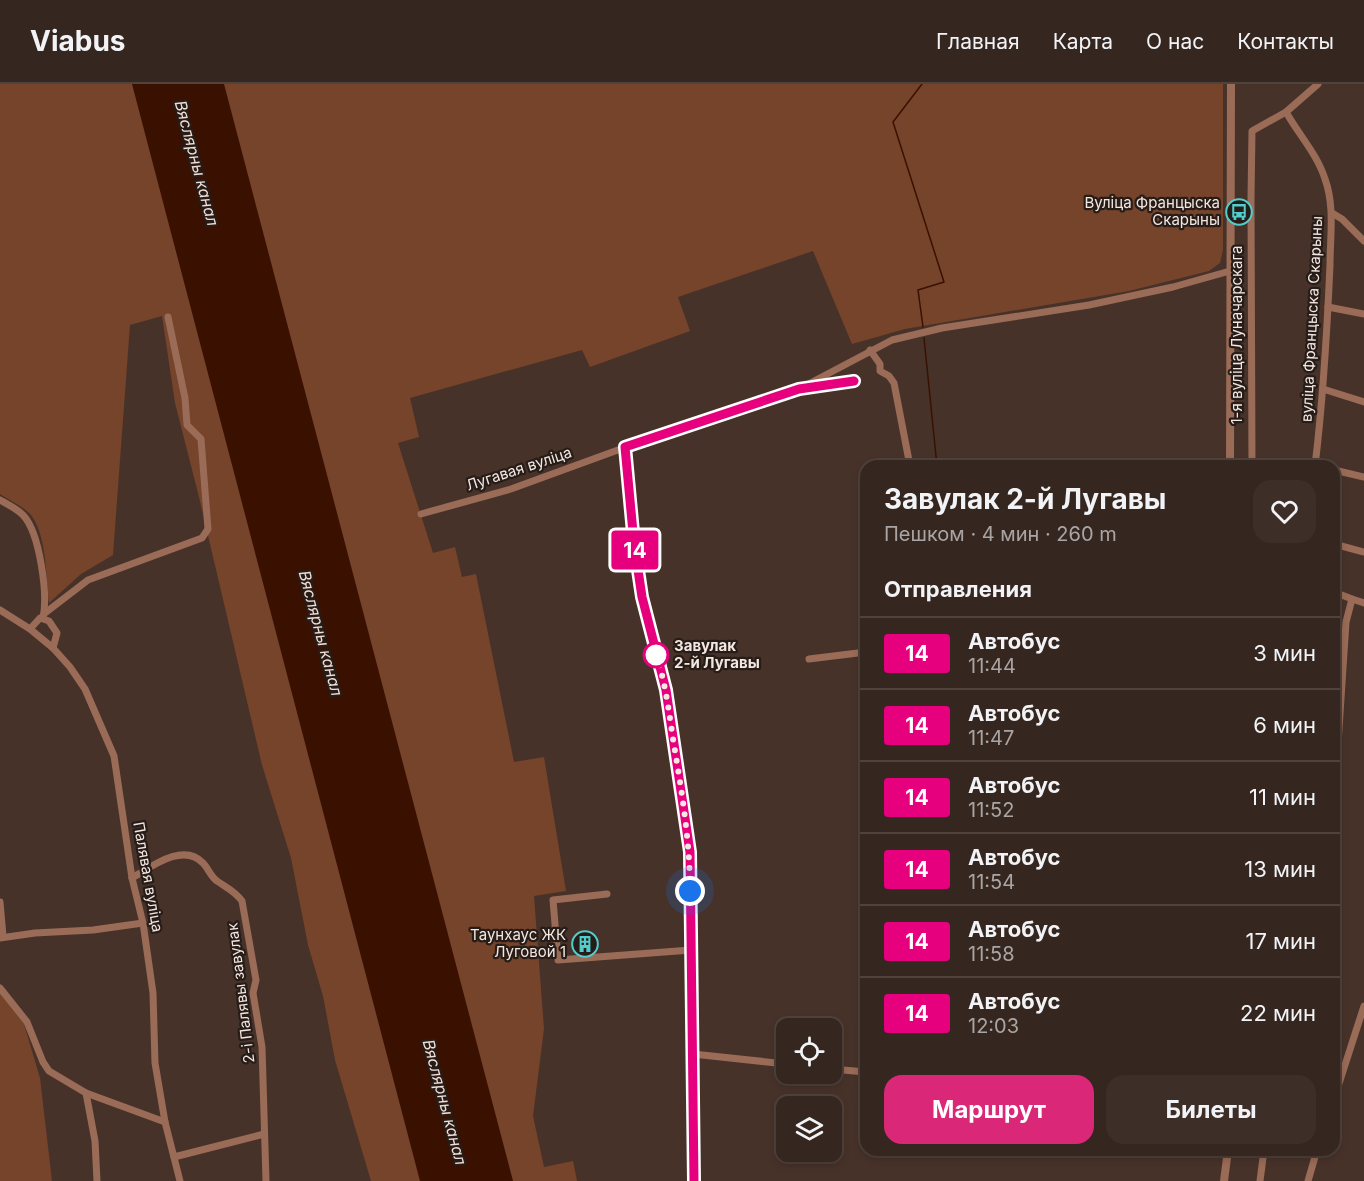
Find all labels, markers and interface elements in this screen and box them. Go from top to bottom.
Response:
text: Viabus [30,24,126,58]
text: Главная [936,29,1020,54]
text: Карта [1053,29,1113,54]
text: О нас [1146,29,1204,54]
text: Контакты [1237,29,1334,54]
water label: Вяслярны канал [171,98,223,228]
place label: Вуліца Францыска Скарыны [1084,193,1220,229]
bus stop icon: Вуліца Францыска Скарыны [1224,197,1254,227]
street label: вуліца Францыска Скарыны [1297,216,1326,422]
street label: 1-я вуліца Луначарскага [1227,246,1246,425]
street label: Лугавая вуліца [464,442,574,495]
button: heart [1253,480,1316,543]
text: Завулак 2-й Лугавы [884,482,1166,516]
text: Пешком · 4 мин · 260 m [884,522,1117,546]
line badge: 14 [608,530,662,570]
text: 14 [623,538,647,563]
water label: Вяслярны канал [295,568,347,698]
text: Отправления [884,576,1032,602]
text: Автобус [968,628,1061,654]
place label: Завулак 2-й Лугавы [674,636,760,672]
text: 3 мин [1253,640,1316,666]
text: 14 [905,641,929,666]
marker: Завулак 2-й Лугавы [643,642,669,668]
text: 11:44 [968,654,1016,678]
text: Автобус [968,700,1061,726]
text: 6 мин [1253,712,1316,738]
text: 14 [905,713,929,738]
text: 11:47 [968,726,1014,750]
text: Автобус [968,772,1061,798]
text: 11 мин [1249,784,1316,810]
text: 14 [905,785,929,810]
text: 11:52 [968,798,1014,822]
street label: Палявая вуліца [129,820,168,934]
text: Автобус [968,844,1061,870]
text: 13 мин [1244,856,1316,882]
text: 14 [905,857,929,882]
text: 11:54 [968,870,1015,894]
your location [675,876,705,906]
text: Автобус [968,916,1061,942]
street label: 2-і Палявы завулак [222,922,259,1064]
place label: Таунхаус ЖК Луговой 1 [470,925,566,961]
text: 17 мин [1245,928,1316,954]
building icon: Таунхаус ЖК Луговой 1 [570,929,600,959]
text: 14 [905,929,929,954]
text: 11:58 [968,942,1015,966]
text: Автобус [968,988,1061,1014]
text: 22 мин [1240,1000,1316,1026]
text: 14 [905,1001,929,1026]
text: 12:03 [968,1014,1019,1038]
map controls [776,1018,842,1162]
button: locate [776,1018,842,1084]
water label: Вяслярны канал [419,1037,471,1167]
button: Маршрут [884,1075,1094,1144]
button: Билеты [1106,1075,1316,1144]
button: layers [776,1096,842,1162]

